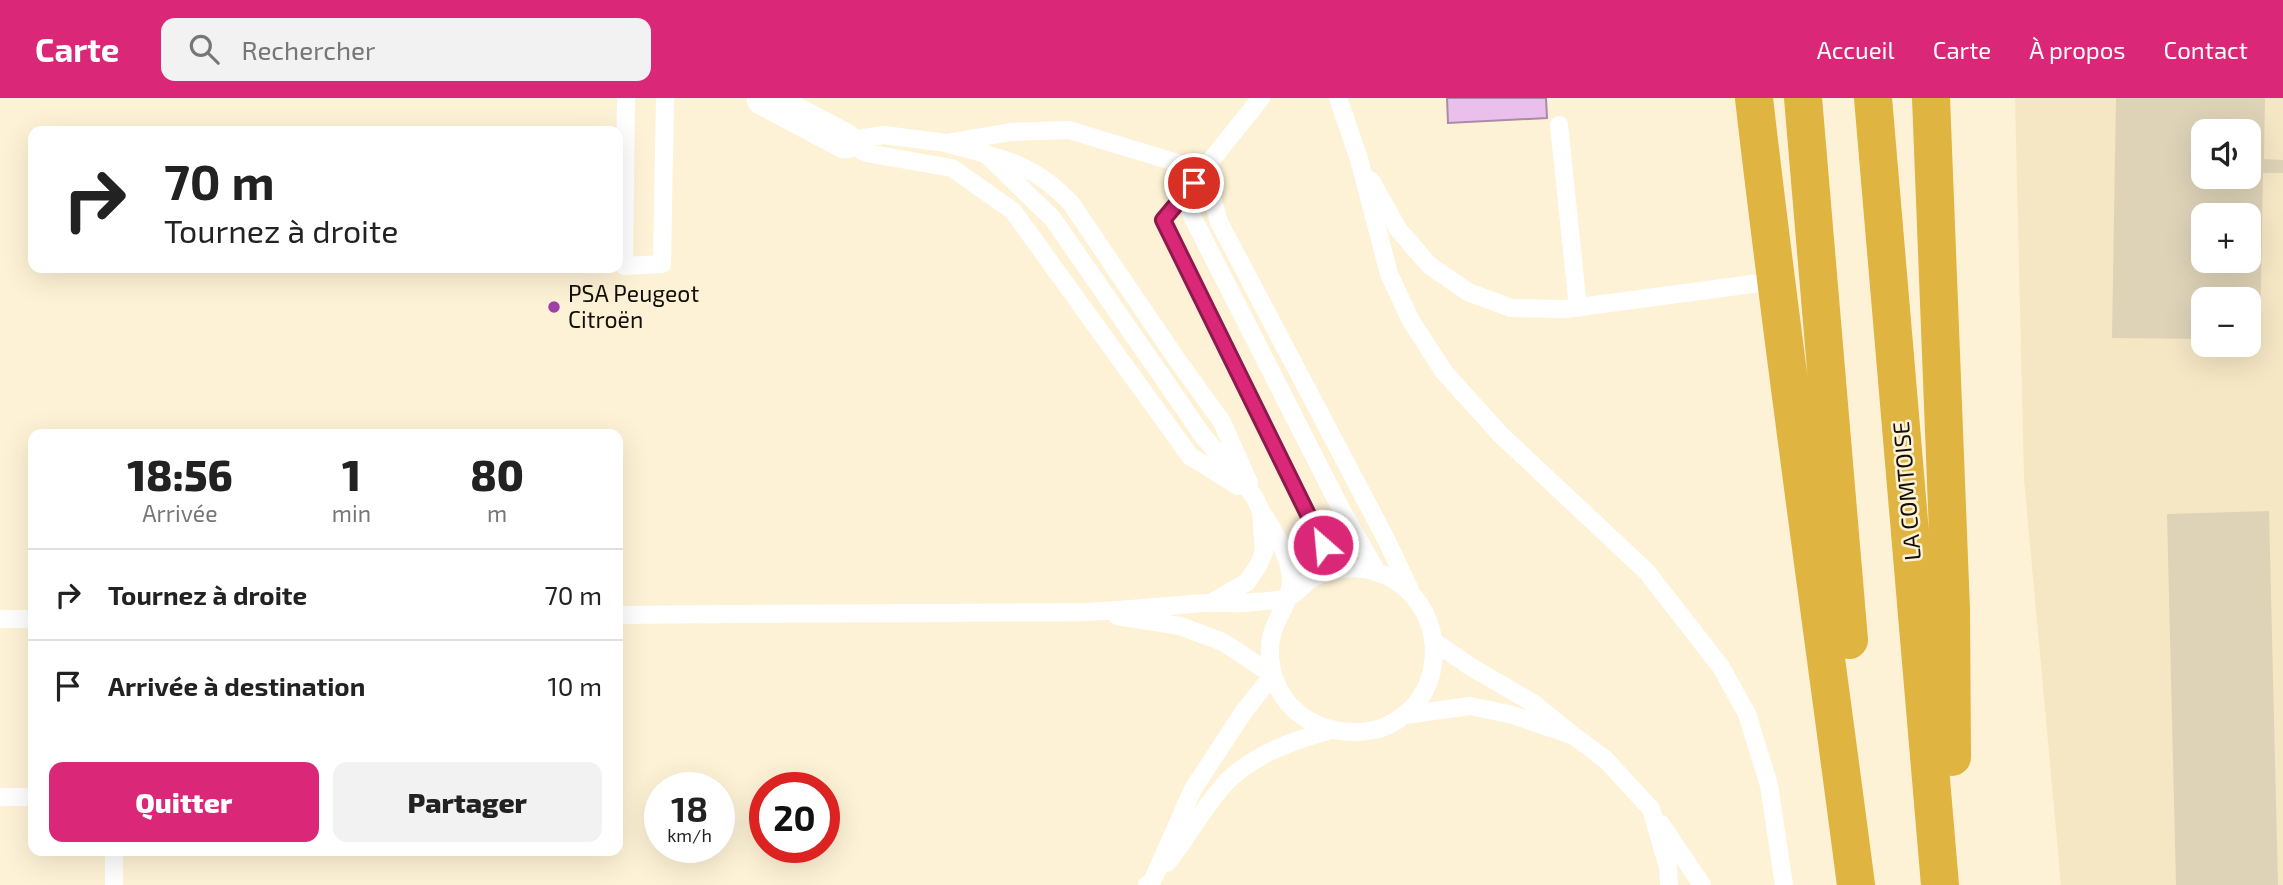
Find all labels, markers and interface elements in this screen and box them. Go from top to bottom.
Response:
search box [161,18,651,81]
text: Carte [35,29,119,69]
icon: search [185,30,223,68]
text: Rechercher [241,34,375,65]
text: Accueil [1817,35,1895,64]
text: Carte [1933,35,1991,64]
text: À propos [2029,35,2126,64]
text: Contact [2164,35,2248,64]
map controls [2191,119,2261,357]
button: sound [2191,119,2261,189]
text: 70 m [164,151,275,210]
pin [1164,153,1224,213]
icon: right [49,154,140,245]
icon: arrive [1175,164,1213,202]
button: + [2191,203,2261,273]
text: Tournez à droite [164,211,398,249]
place label: PSA Peugeot Citroën [568,279,699,333]
button: − [2191,287,2261,357]
marker: PSA Peugeot Citroën [546,299,562,315]
street label: LA COMTOISE [1886,420,1926,562]
text: 18:56 [127,449,233,499]
text: 1 [342,449,361,499]
text: 80 [470,449,524,499]
text: Arrivée [142,499,218,527]
text: min [332,499,371,527]
text: m [487,499,507,527]
position arrow [1286,508,1360,582]
icon: right [49,576,87,614]
text: Tournez à droite [108,579,307,610]
text: 70 m [544,579,602,610]
icon: arrive [49,667,87,705]
text: Arrivée à destination [108,670,365,701]
text: 10 m [547,670,602,701]
button: Quitter [49,762,319,842]
button: Partager [333,762,602,842]
speed limit sign: 20 [749,772,840,863]
text: 18 [671,787,708,829]
text: km/h [667,824,712,846]

